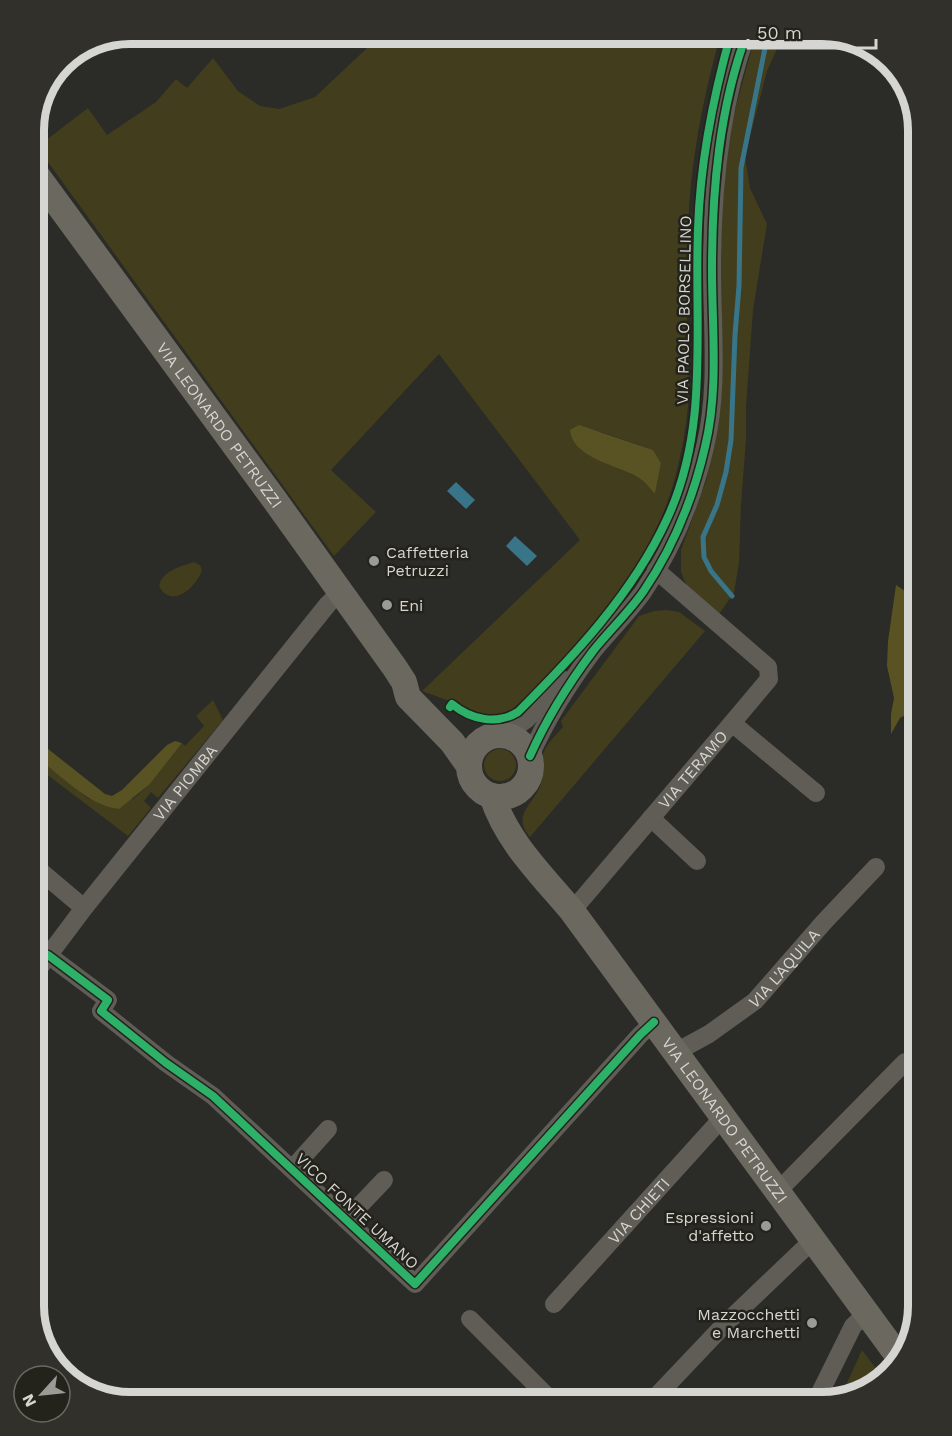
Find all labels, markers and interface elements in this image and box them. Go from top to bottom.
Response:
scale bar [748,12,876,50]
text: 50 m [757,22,802,43]
street label: VIA PAOLO BORSELLINO [673,215,695,405]
street label: VIA LEONARDO PETRUZZI [153,338,287,511]
place label: Caffetteria Petruzzi [386,543,469,580]
marker: Caffetteria Petruzzi [367,554,381,568]
place label: Eni [399,596,423,615]
marker: Eni [380,598,394,612]
street label: VIA TERAMO [654,726,731,812]
street label: VIA PIOMBA [149,740,221,824]
street label: VIA L'AQUILA [745,924,824,1012]
street label: VIA LEONARDO PETRUZZI [658,1033,792,1206]
street label: VICO FONTE UMANO [292,1149,422,1273]
street label: VIA CHIETI [604,1174,673,1248]
place label: Espressioni d'affetto [665,1208,754,1245]
marker: Espressioni d'affetto [759,1219,773,1233]
place label: Mazzocchetti e Marchetti [697,1305,800,1342]
marker: Mazzocchetti e Marchetti [805,1316,819,1330]
north arrow [12,1364,72,1424]
text: N [18,1391,40,1410]

